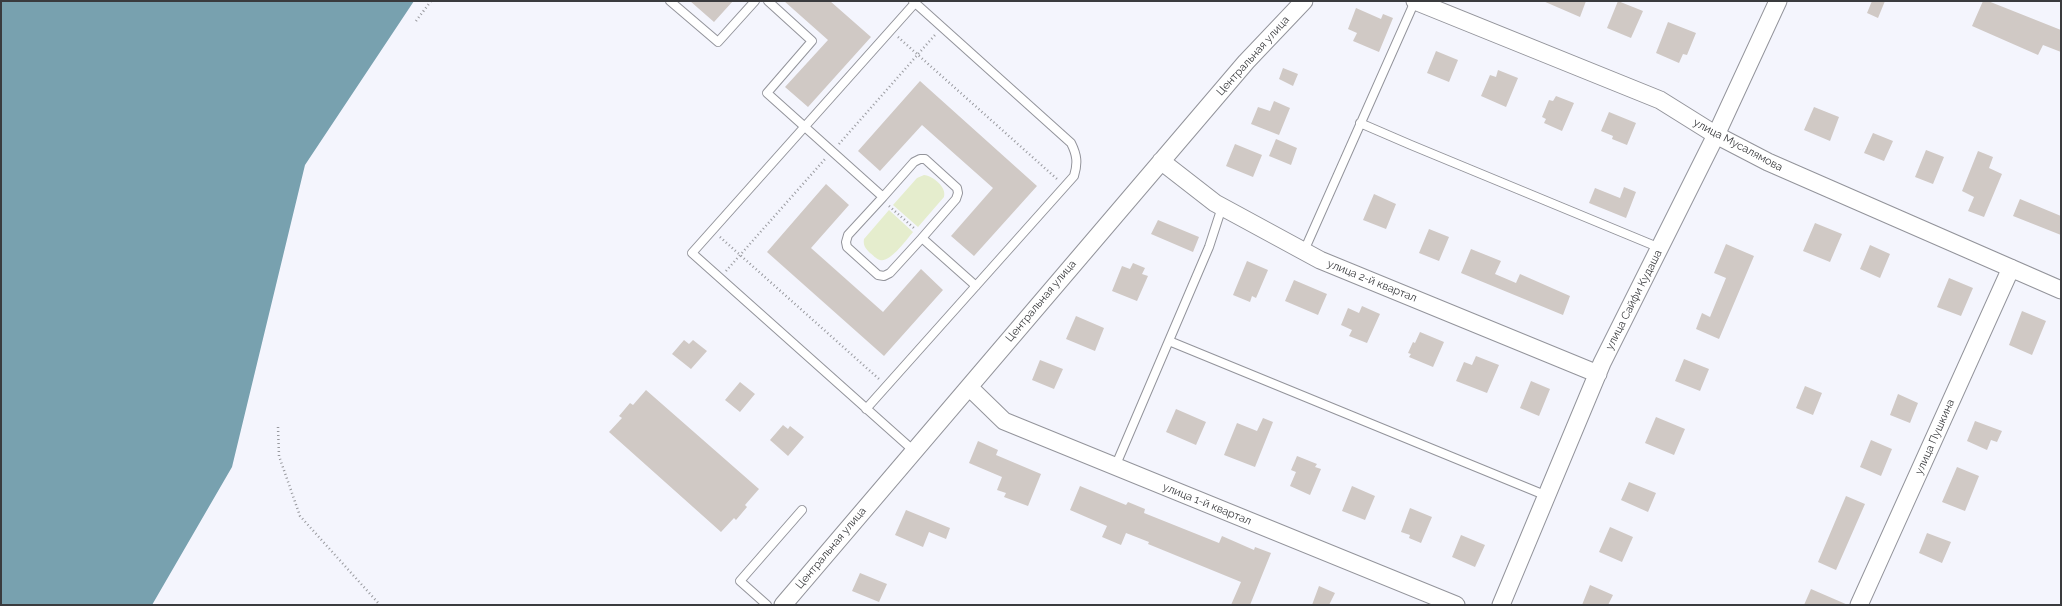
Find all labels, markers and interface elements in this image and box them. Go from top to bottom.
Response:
street label: Центральная улица [1214,13,1292,99]
street label: улица Мусалямова [1691,116,1785,174]
street label: улица Сайфи Кудаша [1603,248,1665,352]
street label: Центральная улица [1003,257,1079,345]
street label: улица 2-й квартал [1325,257,1419,305]
street label: улица Пушкина [1912,397,1958,477]
street label: улица 1-й квартал [1161,480,1253,528]
street label: Центральная улица [793,504,869,592]

